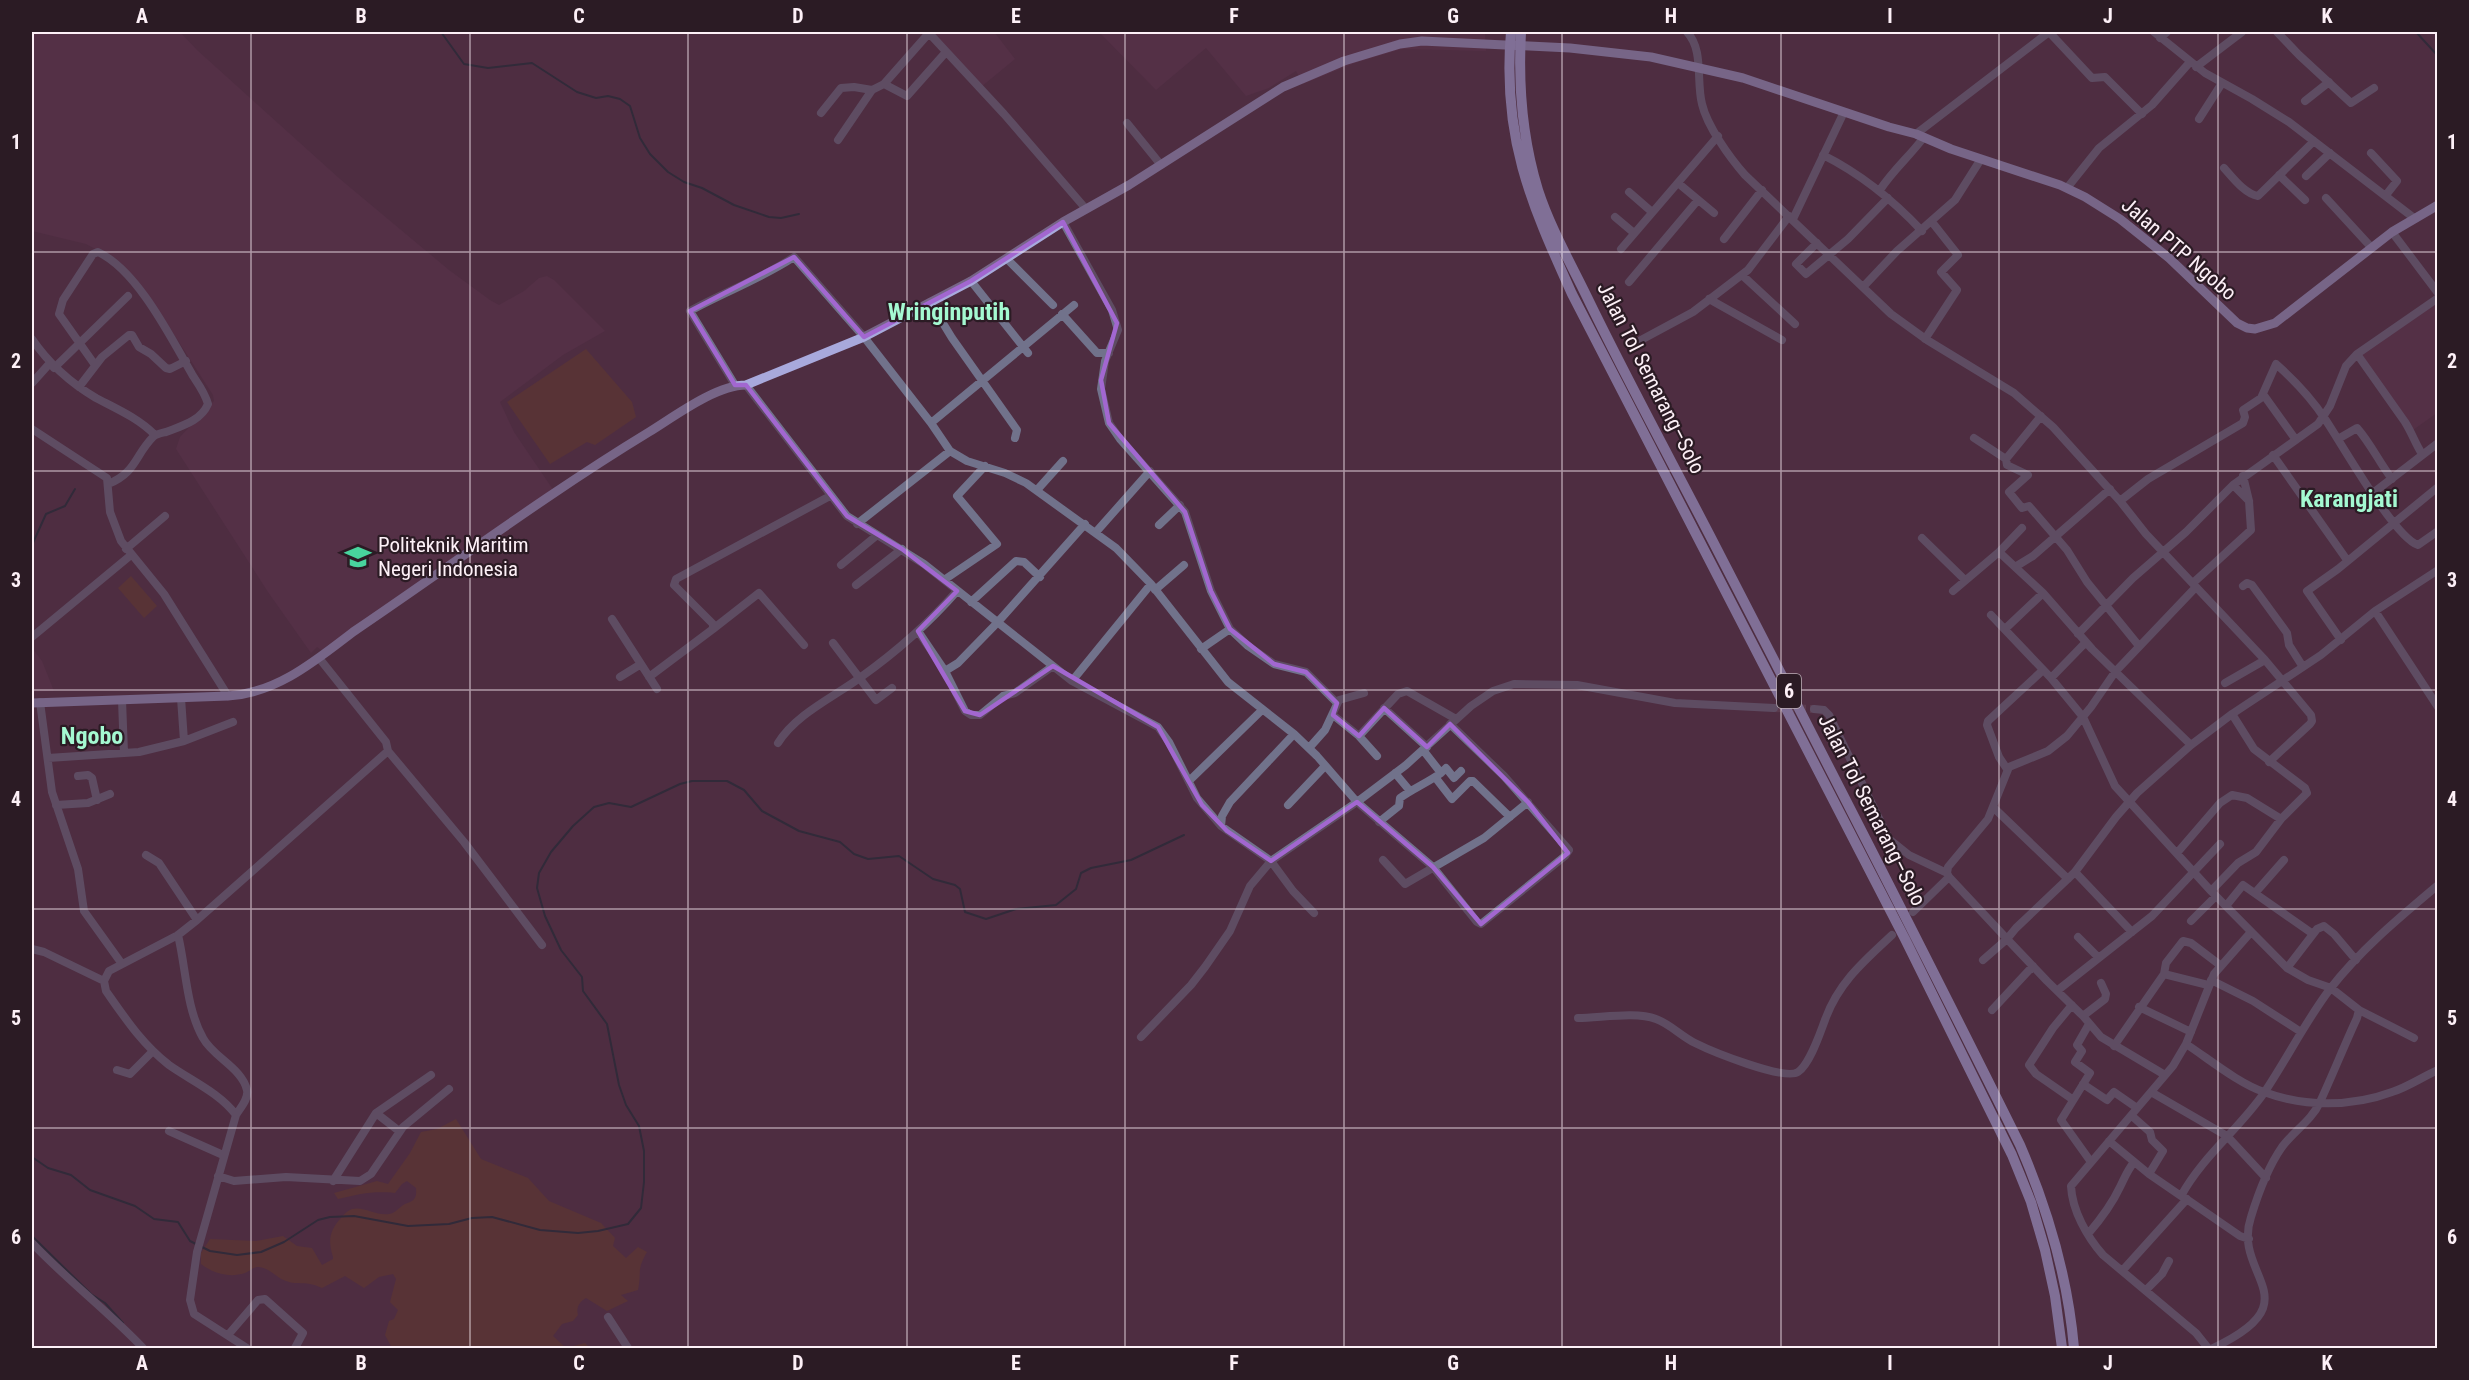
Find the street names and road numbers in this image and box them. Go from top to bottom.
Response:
street label: Jalan PTP Ngobo [2117,193,2241,305]
street label: Jalan Tol Semarang–Solo [1592,278,1710,478]
road number: 6 [1777,674,1801,708]
street label: Jalan Tol Semarang–Solo [1813,710,1931,910]

